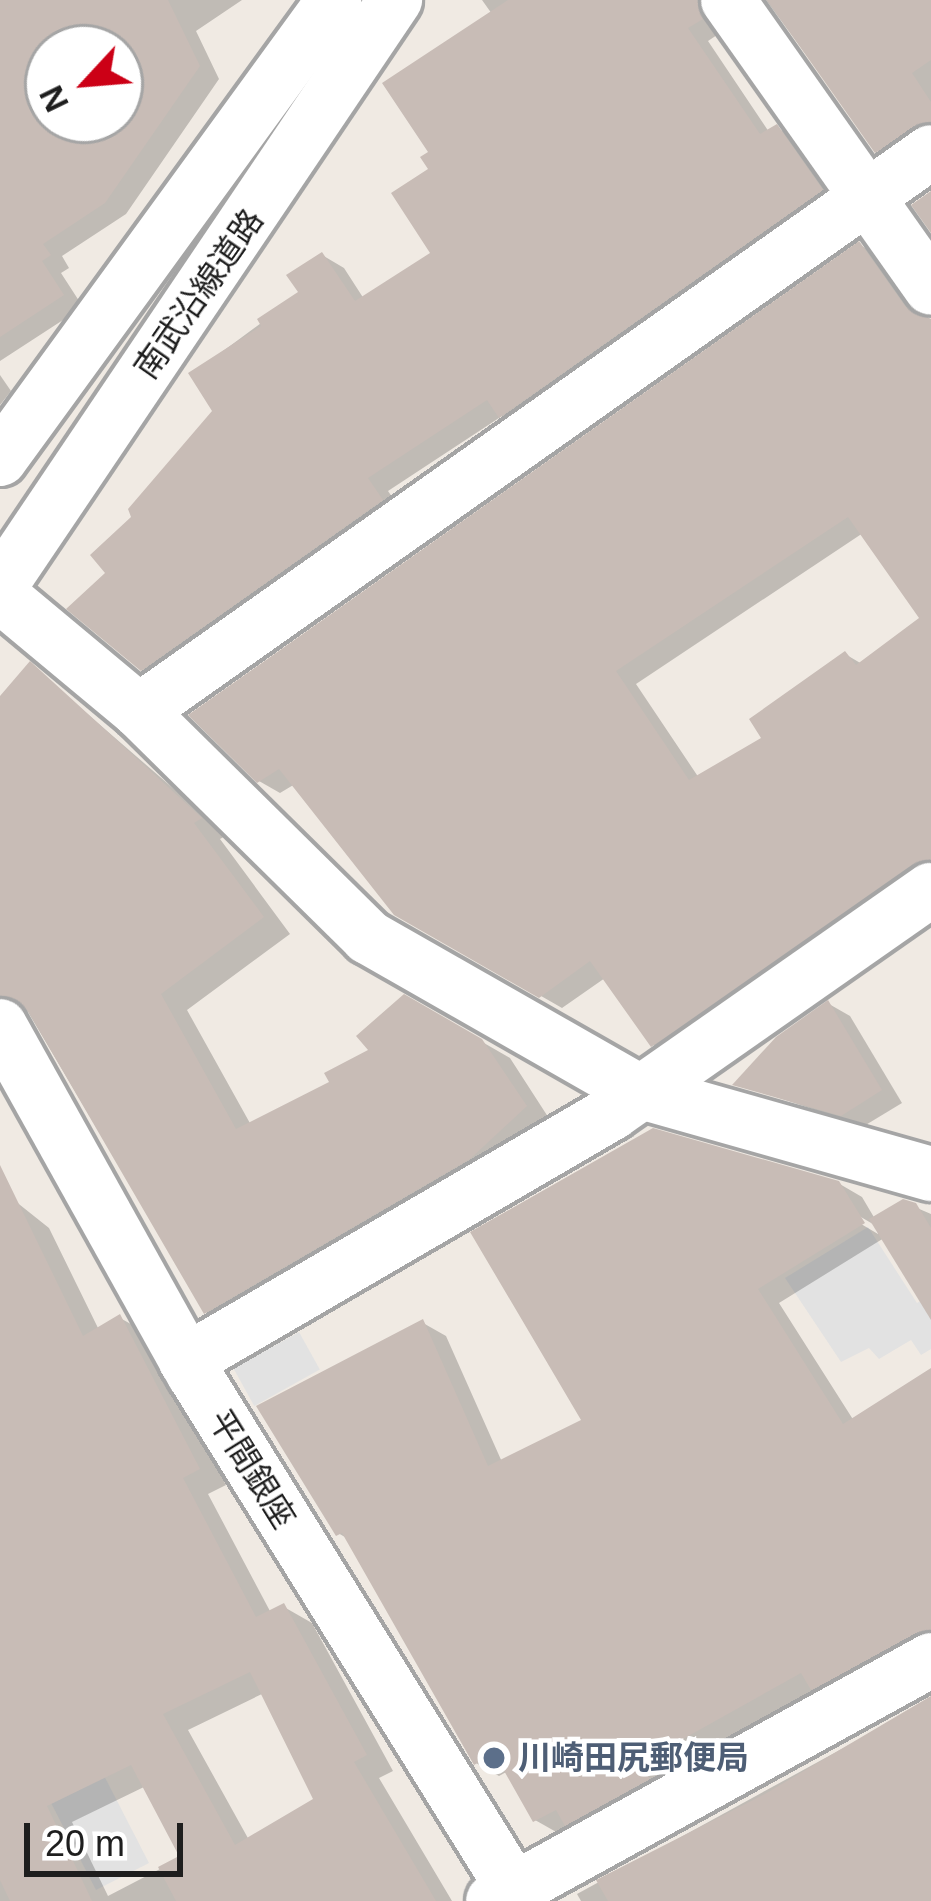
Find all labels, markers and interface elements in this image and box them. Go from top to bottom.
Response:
north arrow [24,24,144,144]
text: N [32,80,76,118]
street label: 南武沿線道路 [126,202,272,386]
street label: 平間銀座 [200,1403,304,1535]
place label: 川崎田尻郵便局 [518,1738,749,1778]
marker: 川崎田尻郵便局 [481,1745,507,1771]
scale bar [30,1799,189,1873]
text: 20 m [45,1823,125,1864]

